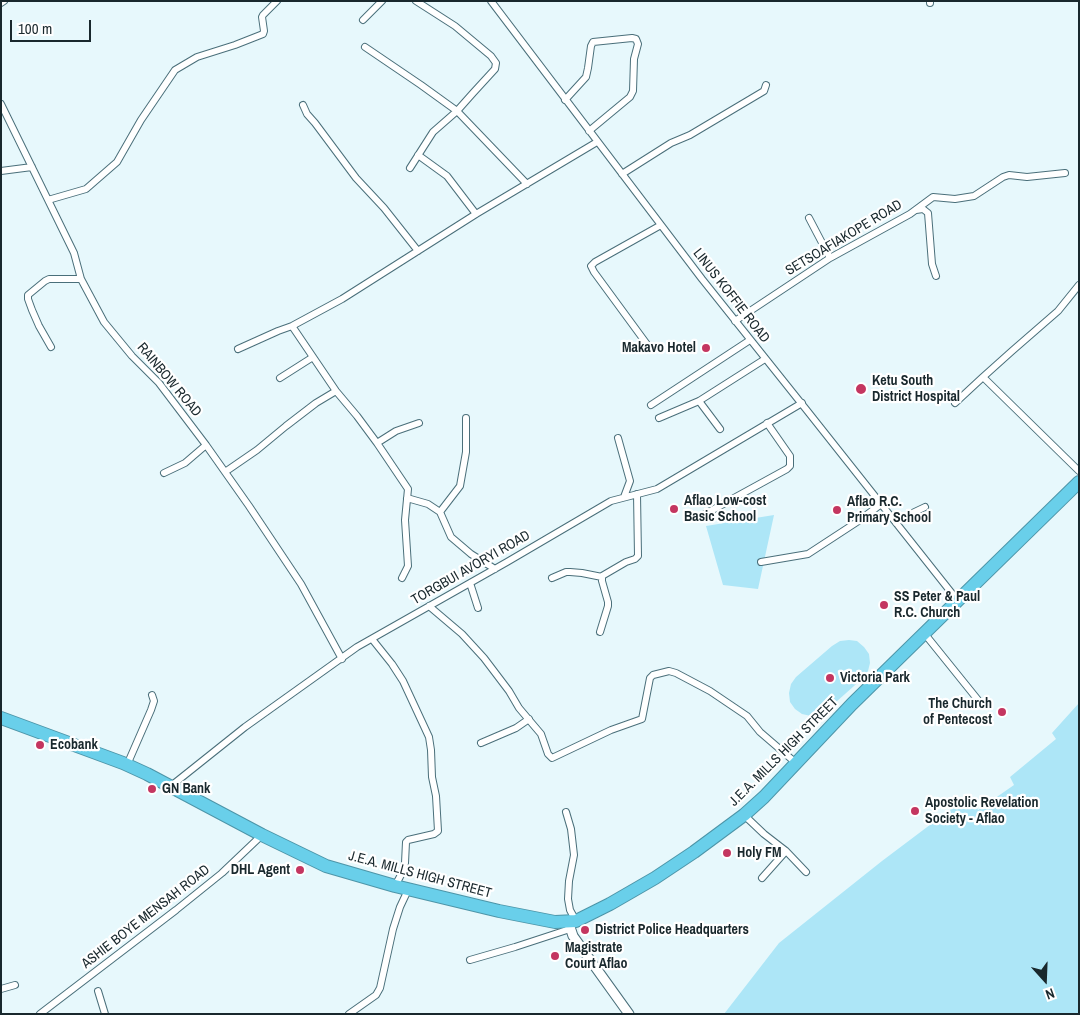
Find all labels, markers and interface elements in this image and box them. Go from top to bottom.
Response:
scale bar [12,10,94,42]
text: 100 m [18,18,52,39]
street label: SETSOAFIAKOPE ROAD [783,197,905,279]
street label: LINUS KOFFIE ROAD [689,246,773,346]
street label: RAINBOW ROAD [133,340,205,420]
place label: Makavo Hotel [622,340,696,356]
marker: Makavo Hotel [700,342,712,354]
place label: Ketu South District Hospital [872,373,960,406]
marker: Ketu South District Hospital [854,382,868,396]
place label: Aflao Low-cost Basic School [684,493,766,526]
place label: Aflao R.C. Primary School [847,494,931,526]
marker: Aflao Low-cost Basic School [668,503,680,515]
marker: Aflao R.C. Primary School [831,504,843,516]
street label: TORGBUI AVORYI ROAD [409,527,533,609]
place label: SS Peter & Paul R.C. Church [894,589,980,622]
marker: SS Peter & Paul R.C. Church [878,599,890,611]
place label: Victoria Park [840,670,910,686]
marker: Victoria Park [824,672,836,684]
street label: J.E.A. MILLS HIGH STREET [726,694,842,810]
place label: The Church of Pentecost [923,696,992,729]
marker: The Church of Pentecost [996,706,1008,718]
place label: Ecobank [50,737,98,753]
marker: Ecobank [34,739,46,751]
place label: GN Bank [162,781,210,797]
marker: GN Bank [146,783,158,795]
place label: Apostolic Revelation Society - Aflao [925,795,1039,828]
marker: Apostolic Revelation Society - Aflao [909,805,921,817]
place label: Holy FM [737,845,782,861]
marker: Holy FM [721,847,733,859]
street label: J.E.A. MILLS HIGH STREET [347,848,493,902]
street label: ASHIE BOYE MENSAH ROAD [78,862,214,972]
place label: DHL Agent [231,862,290,878]
marker: DHL Agent [294,864,306,876]
place label: District Police Headquarters [595,922,749,938]
marker: District Police Headquarters [579,924,591,936]
place label: Magistrate Court Aflao [565,940,627,972]
marker: Magistrate Court Aflao [549,950,561,962]
north arrow [1020,955,1070,1005]
text: N [1043,984,1057,1004]

